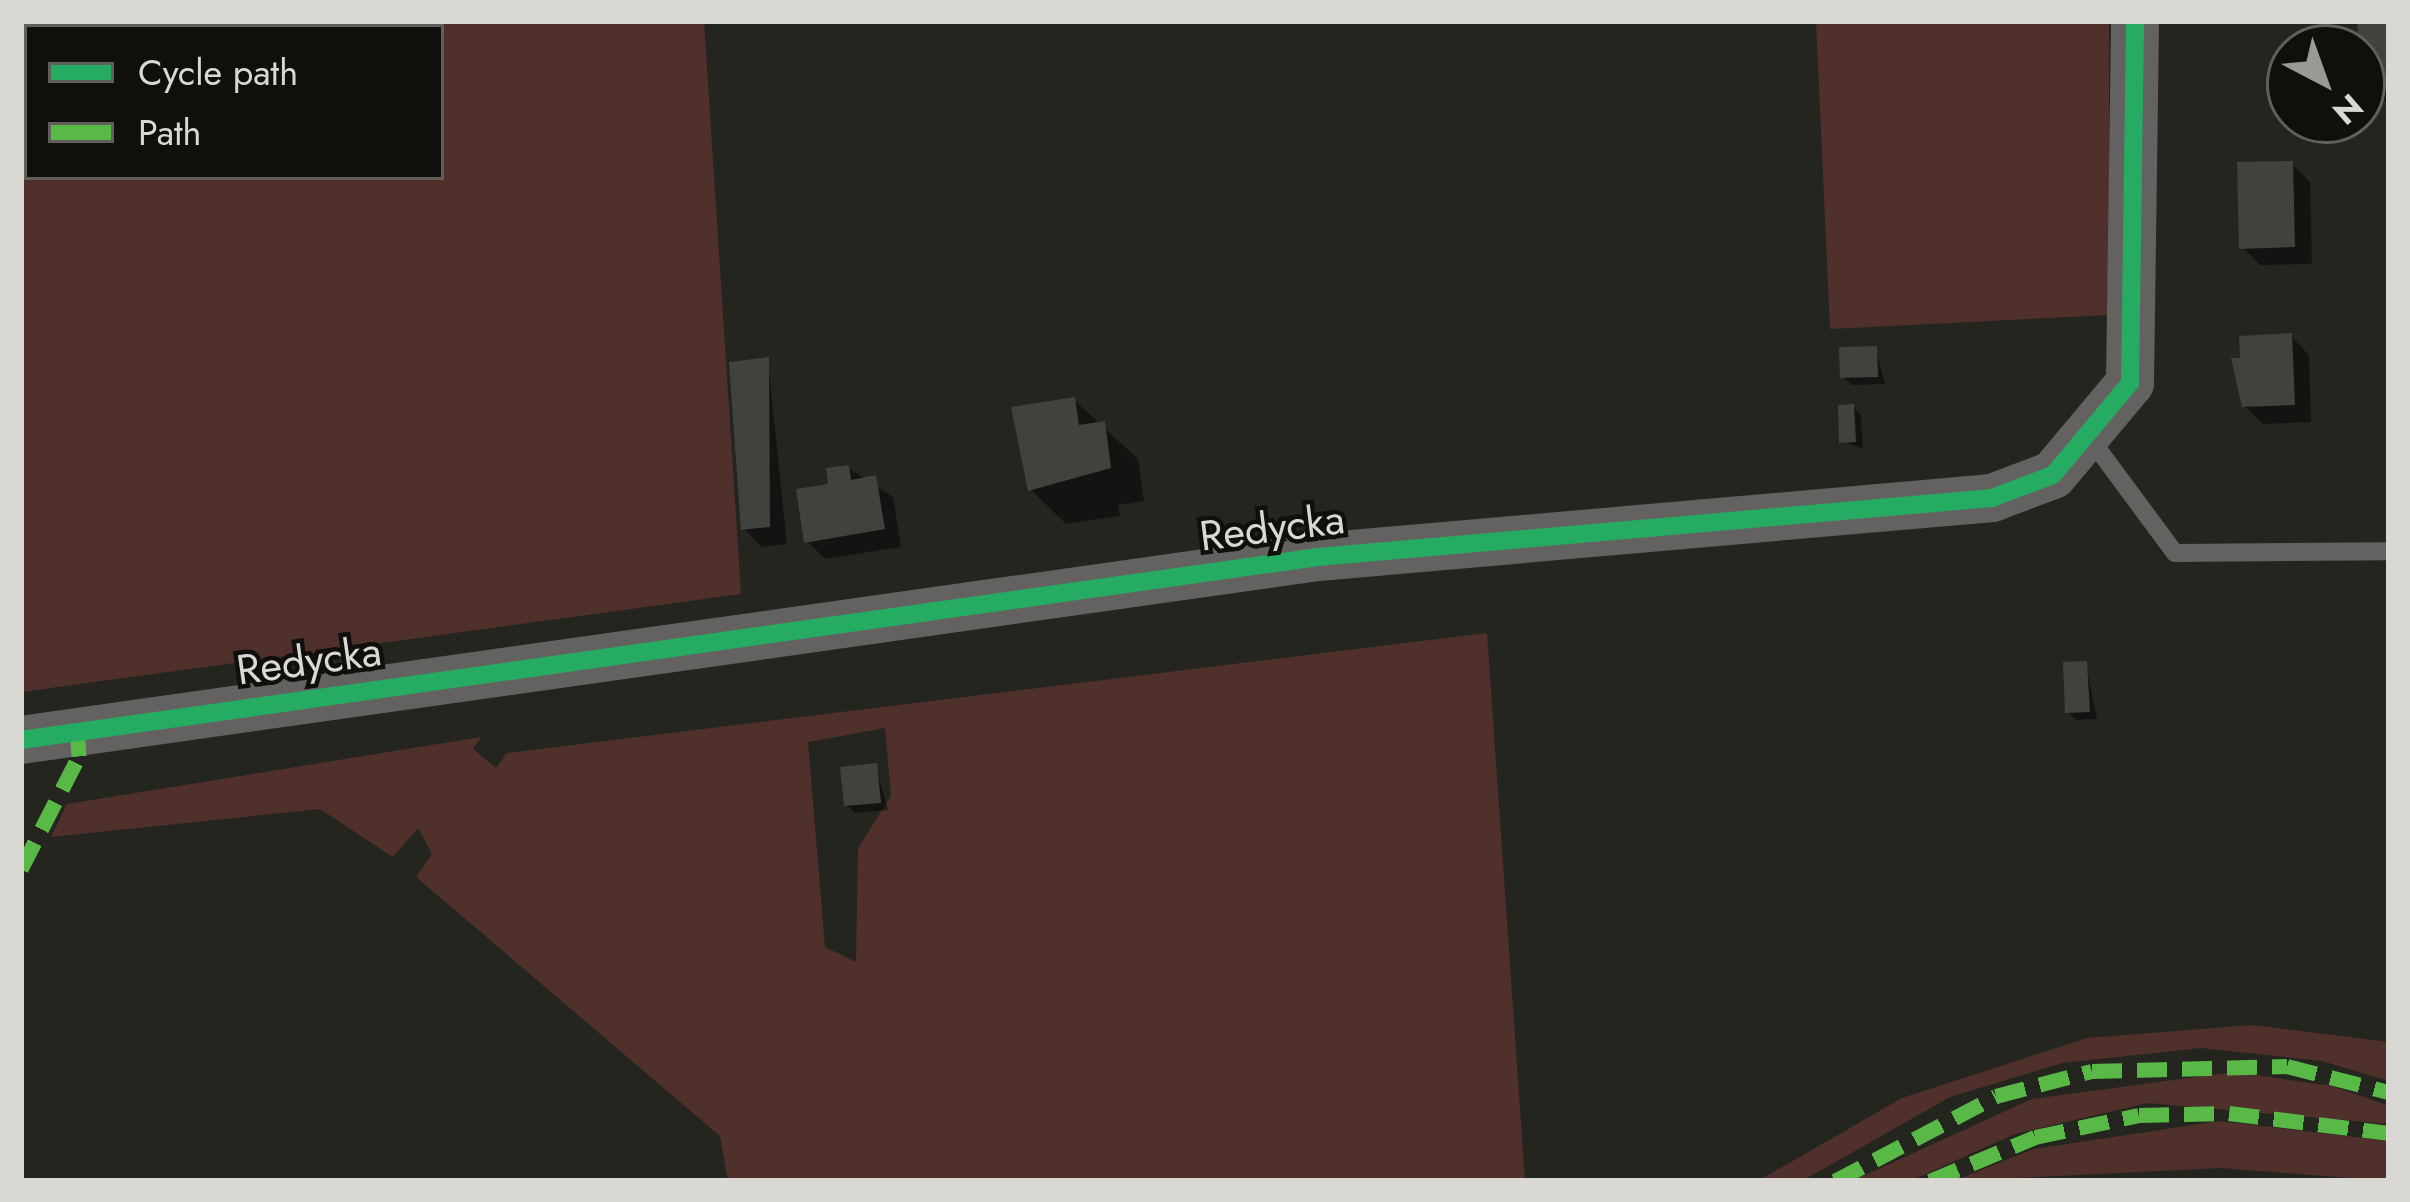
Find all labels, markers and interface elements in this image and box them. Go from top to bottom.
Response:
legend [24,24,444,180]
north arrow [2266,24,2386,144]
text: Cycle path [138,46,298,98]
text: N [2323,83,2373,136]
text: Path [138,106,202,158]
street label: Redycka [1197,494,1347,562]
street label: Redycka [233,626,385,696]

